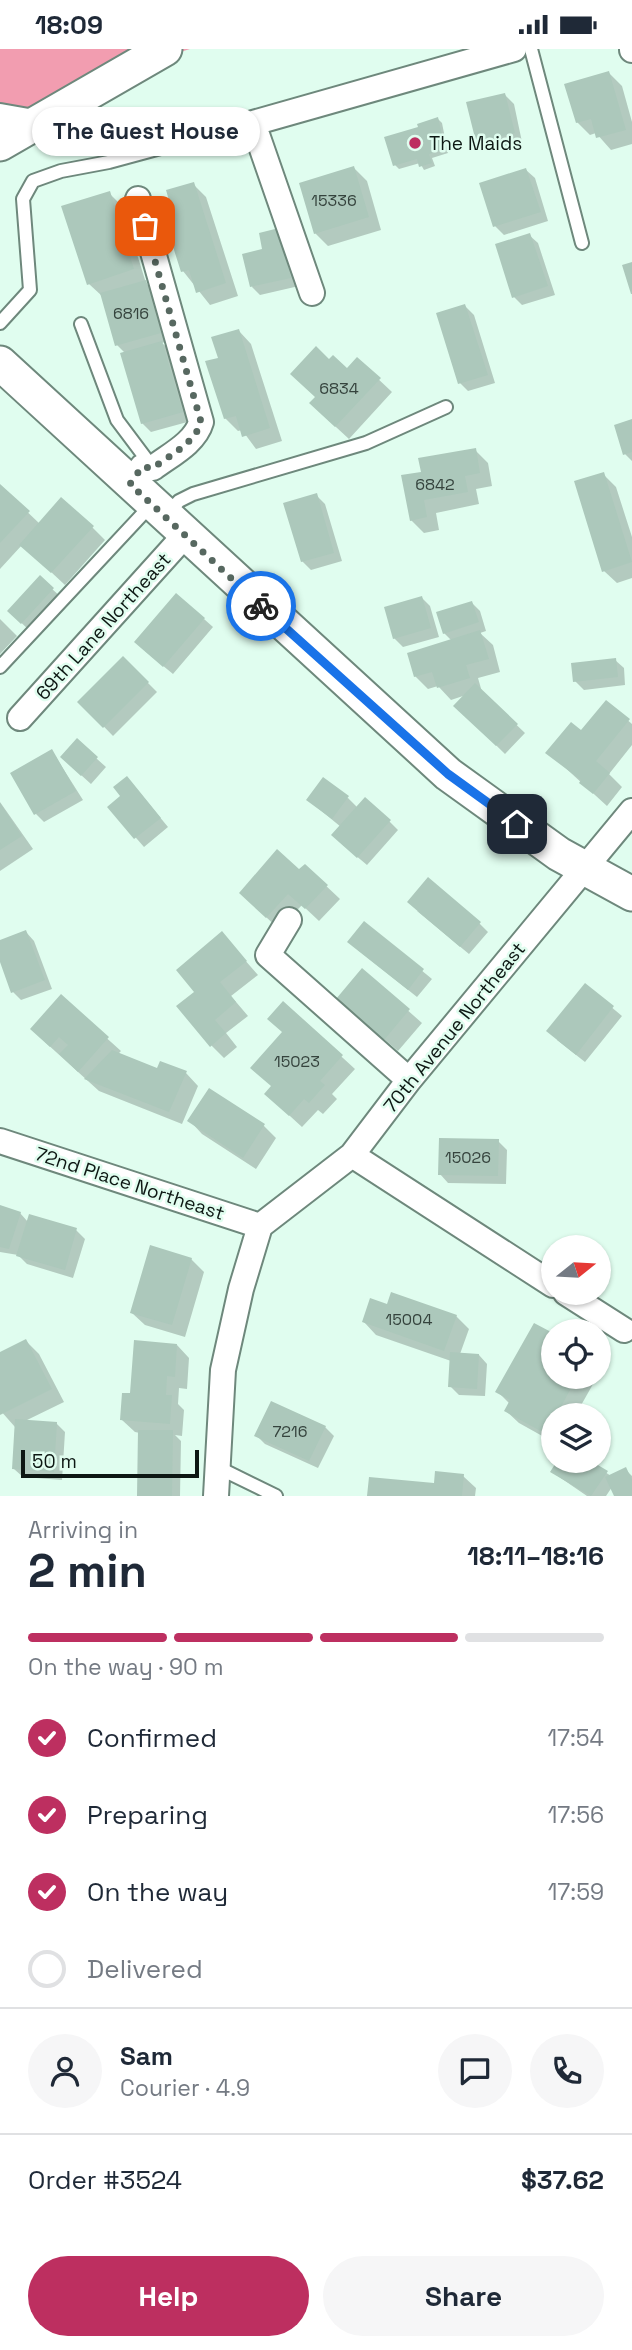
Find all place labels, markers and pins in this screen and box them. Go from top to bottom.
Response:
callout: The Guest House [31,107,259,156]
place label: The Maids [429,131,522,156]
marker: The Maids [407,135,423,151]
pin [115,196,175,256]
pin [487,794,547,854]

